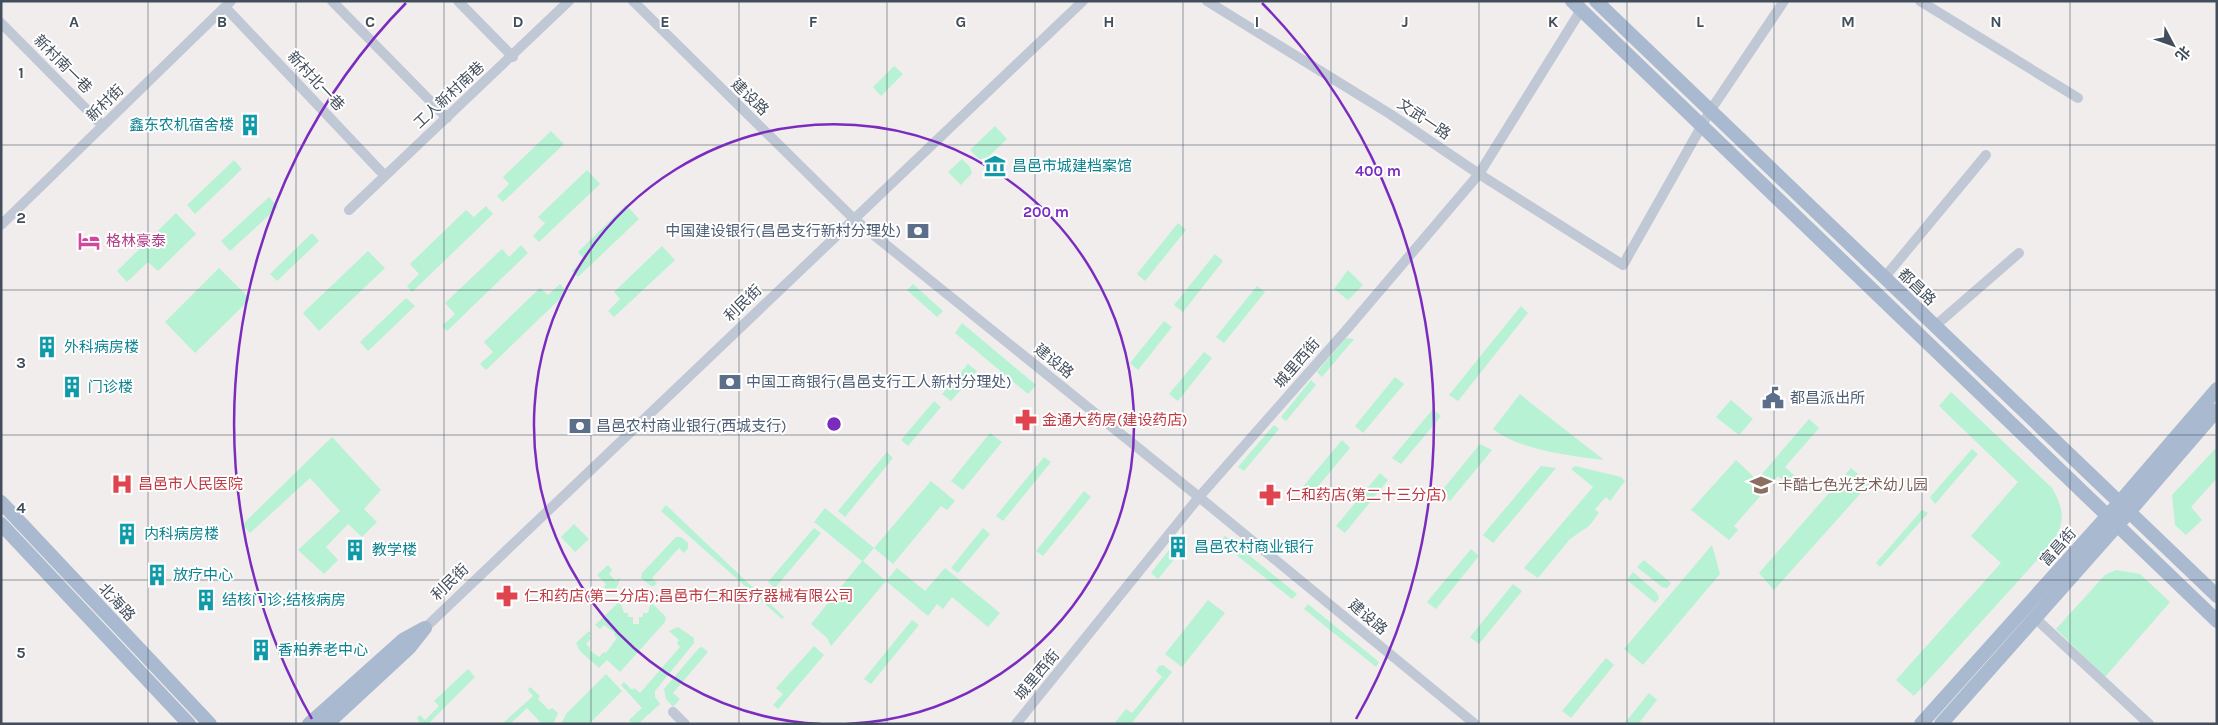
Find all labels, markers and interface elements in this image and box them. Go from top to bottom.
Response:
text: A [69,12,79,31]
text: B [217,12,227,31]
text: C [365,12,375,31]
text: D [513,12,524,31]
text: E [660,12,670,31]
text: F [809,12,818,31]
text: G [956,12,966,31]
text: H [1103,12,1115,31]
text: I [1255,12,1259,31]
text: J [1401,12,1409,31]
text: K [1548,12,1559,31]
text: L [1696,12,1704,31]
text: M [1841,12,1855,31]
text: N [1990,12,2002,31]
north arrow [2148,20,2198,70]
street label: 新村南一巷 [30,31,96,97]
text: 北 [2171,42,2193,64]
street label: 新村北一巷 [284,47,348,115]
street label: 工人新村南巷 [410,58,488,132]
text: 1 [18,63,24,82]
street label: 建设路 [728,75,772,119]
street label: 新村街 [83,81,127,125]
street label: 文武一路 [1394,95,1454,143]
building icon: 鑫东农机宿舍楼 [237,112,263,138]
place label: 鑫东农机宿舍楼 [129,116,234,134]
museum icon: 昌邑市城建档案馆 [982,153,1008,179]
place label: 昌邑市城建档案馆 [1012,157,1132,175]
text: 400 m [1355,162,1401,180]
text: 200 m [1023,203,1069,221]
text: 2 [16,208,26,227]
bank icon: 中国建设银行(昌邑支行新村分理处) [905,218,931,244]
place label: 中国建设银行(昌邑支行新村分理处) [665,222,901,240]
hotel icon: 格林豪泰 [76,228,102,254]
place label: 格林豪泰 [106,232,166,250]
street label: 都昌路 [1895,265,1939,309]
street label: 利民街 [721,281,765,325]
building icon: 外科病房楼 [34,334,60,360]
street label: 城里西街 [1271,334,1323,392]
place label: 外科病房楼 [64,338,139,356]
street label: 建设路 [1031,340,1077,382]
text: 3 [16,353,26,372]
bank icon: 中国工商银行(昌邑支行工人新村分理处) [717,369,743,395]
place label: 中国工商银行(昌邑支行工人新村分理处) [746,373,1012,391]
building icon: 门诊楼 [59,374,85,400]
place label: 门诊楼 [88,378,133,396]
public building icon: 都昌派出所 [1760,385,1786,411]
place label: 都昌派出所 [1790,389,1865,407]
pharmacy icon: 金通大药房(建设药店) [1013,407,1039,433]
place label: 金通大药房(建设药店) [1042,411,1188,429]
bank icon: 昌邑农村商业银行(西城支行) [567,413,593,439]
centre of rings [825,415,843,433]
place label: 昌邑农村商业银行(西城支行) [596,417,787,435]
hospital icon: 昌邑市人民医院 [109,471,135,497]
school or university icon: 卡酷七色光艺术幼儿园 [1748,472,1774,498]
place label: 昌邑市人民医院 [138,475,243,493]
place label: 卡酷七色光艺术幼儿园 [1778,476,1928,494]
pharmacy icon: 仁和药店(第二十三分店) [1257,482,1283,508]
place label: 仁和药店(第二十三分店) [1286,486,1447,504]
text: 4 [16,498,26,517]
building icon: 内科病房楼 [114,521,140,547]
street label: 富昌街 [2036,524,2080,570]
place label: 内科病房楼 [144,525,219,543]
building icon: 昌邑农村商业银行 [1165,534,1191,560]
building icon: 教学楼 [342,537,368,563]
place label: 昌邑农村商业银行 [1194,538,1314,556]
place label: 教学楼 [372,541,417,559]
street label: 利民街 [428,560,472,604]
building icon: 放疗中心 [144,562,170,588]
place label: 放疗中心 [173,566,233,584]
street label: 北海路 [95,579,139,625]
pharmacy icon: 仁和药店(第二分店);昌邑市仁和医疗器械有限公司 [494,583,520,609]
building icon: 结核门诊;结核病房 [193,587,219,613]
place label: 仁和药店(第二分店);昌邑市仁和医疗器械有限公司 [524,587,854,605]
place label: 结核门诊;结核病房 [222,591,346,609]
street label: 建设路 [1345,596,1391,638]
building icon: 香柏养老中心 [248,637,274,663]
place label: 香柏养老中心 [278,641,368,659]
text: 5 [16,643,26,662]
street label: 城里西街 [1011,646,1063,704]

